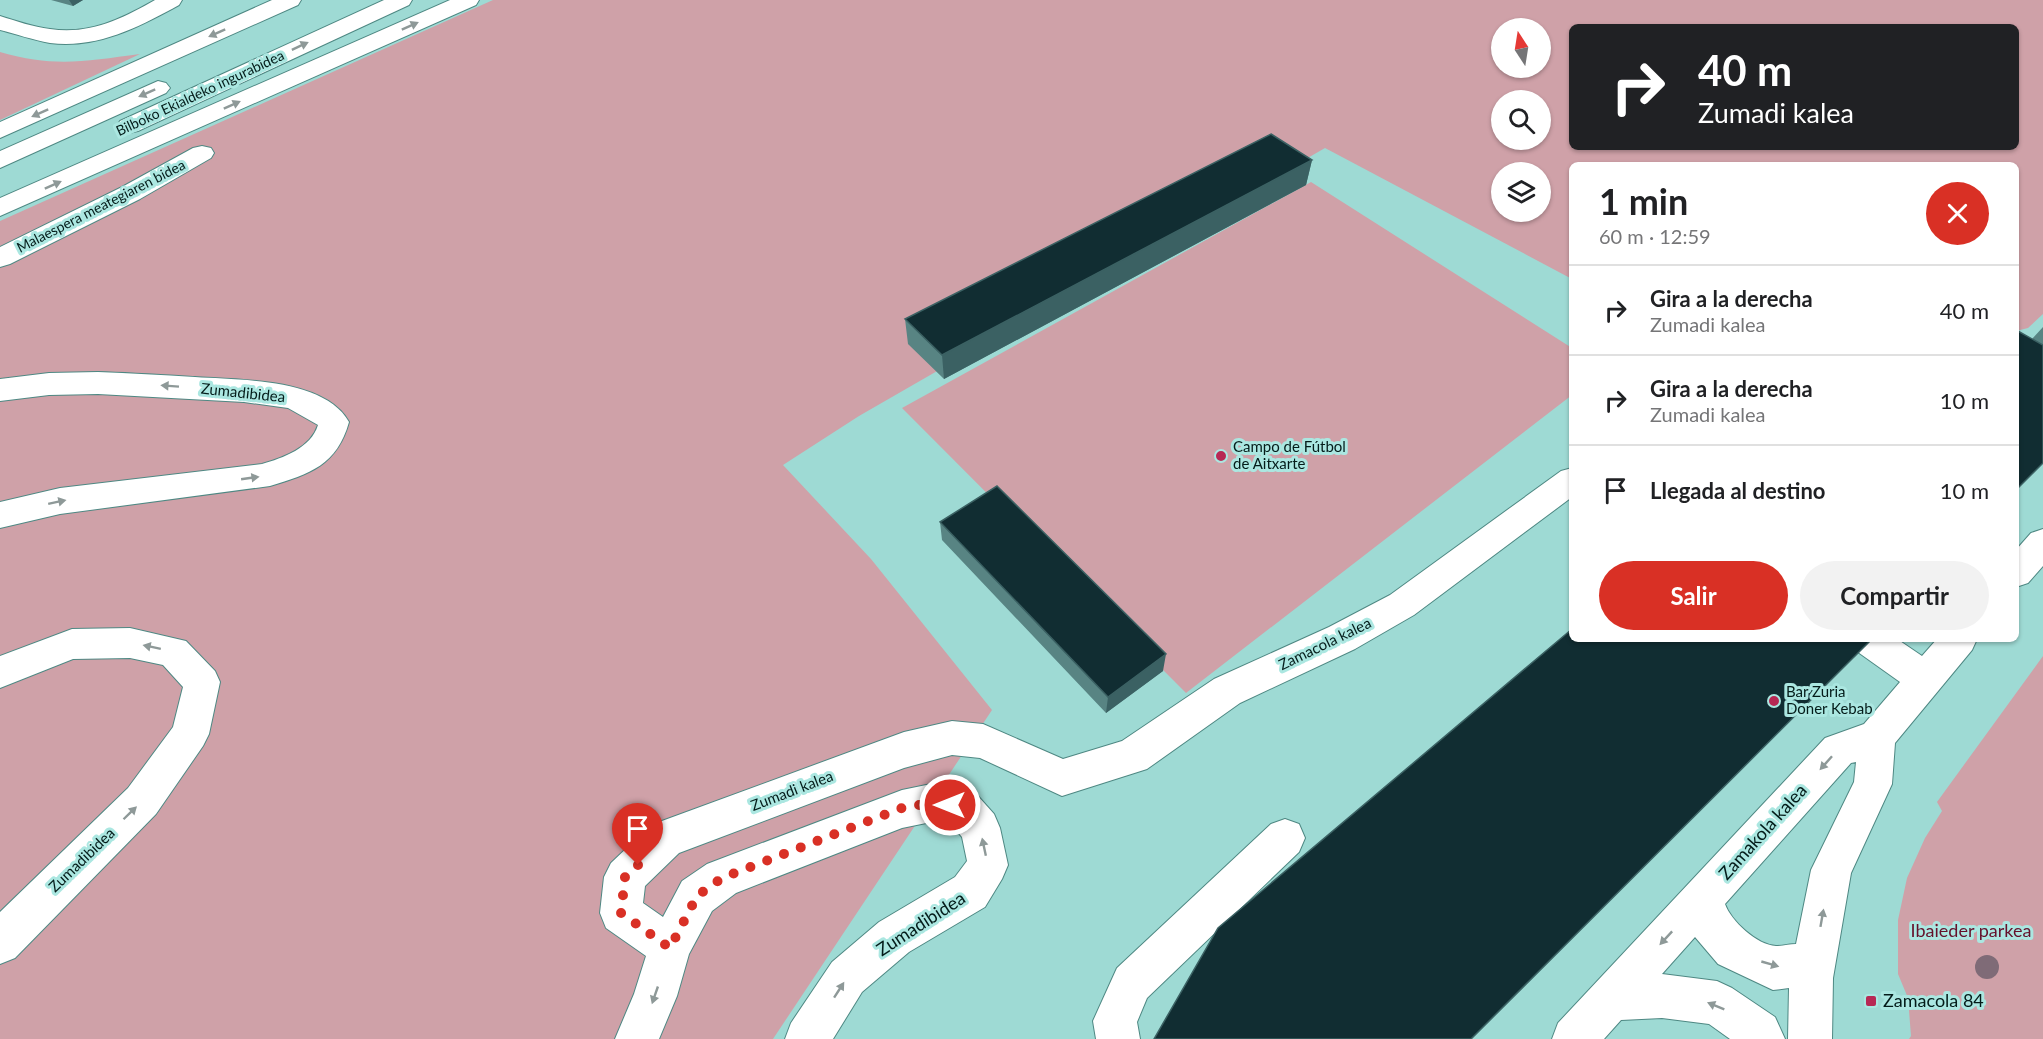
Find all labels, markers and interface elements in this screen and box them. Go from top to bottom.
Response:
north arrow [1491,18,1551,78]
map controls [1491,18,1551,222]
one-way arrow [401,21,419,31]
one-way arrow [209,28,226,37]
one-way arrow [292,42,309,51]
text: 40 m [1698,45,1792,95]
street label: Bilboko Ekialdeko ingurabidea [113,46,287,139]
icon: right [1599,48,1677,126]
one-way arrow [138,88,156,98]
button: search [1491,90,1551,150]
text: Zumadi kalea [1698,96,1854,129]
one-way arrow [223,101,240,110]
one-way arrow [30,108,48,118]
street label: Malaespera meategiaren bidea [14,156,188,256]
button: layers [1491,162,1551,222]
text: 1 min [1599,179,1688,223]
one-way arrow [45,180,62,189]
button: close [1926,182,1989,245]
text: 60 m · 12:59 [1599,224,1711,248]
text: Gira a la derecha [1650,285,1813,312]
icon: right [1599,294,1632,327]
text: 40 m [1940,297,1989,324]
text: Zumadi kalea [1650,312,1766,336]
text: Gira a la derecha [1650,375,1813,402]
street label: Zumadibidea [200,379,286,405]
one-way arrow [161,382,180,391]
icon: right [1599,384,1632,417]
text: 10 m [1940,387,1989,414]
text: Zumadi kalea [1650,402,1766,426]
place label: Campo de Fútbol de Aitxarte [1233,437,1346,472]
marker: Campo de Fútbol de Aitxarte [1214,449,1228,463]
one-way arrow [241,473,260,482]
icon: arrive [1599,474,1632,507]
text: Llegada al destino [1650,477,1826,504]
text: 10 m [1940,477,1989,504]
one-way arrow [48,497,67,506]
button: Salir [1599,561,1788,630]
button: Compartir [1800,561,1989,630]
street label: Zamacola kalea [1275,613,1374,673]
one-way arrow [142,642,161,652]
place label: Bar Zuria Doner Kebab [1786,682,1873,717]
marker: Bar Zuria Doner Kebab [1767,694,1781,708]
one-way arrow [1819,756,1833,771]
street label: Zumadi kalea [748,766,835,814]
position arrow [918,773,982,837]
street label: Zamakola kalea [1714,779,1811,884]
pin [612,803,663,865]
one-way arrow [123,806,138,820]
icon: arrive [621,812,654,845]
street label: Zumadibidea [45,823,118,895]
one-way arrow [979,837,988,856]
street label: Zumadibidea [872,886,969,960]
one-way arrow [1818,909,1827,928]
park label: Ibaieder parkea [1911,919,2031,941]
one-way arrow [1660,931,1674,945]
one-way arrow [1761,960,1779,969]
one-way arrow [833,982,844,998]
one-way arrow [650,986,660,1004]
place label: Zamacola 84 [1883,989,1984,1011]
marker: Zamacola 84 [1864,994,1878,1008]
one-way arrow [1707,1000,1725,1010]

